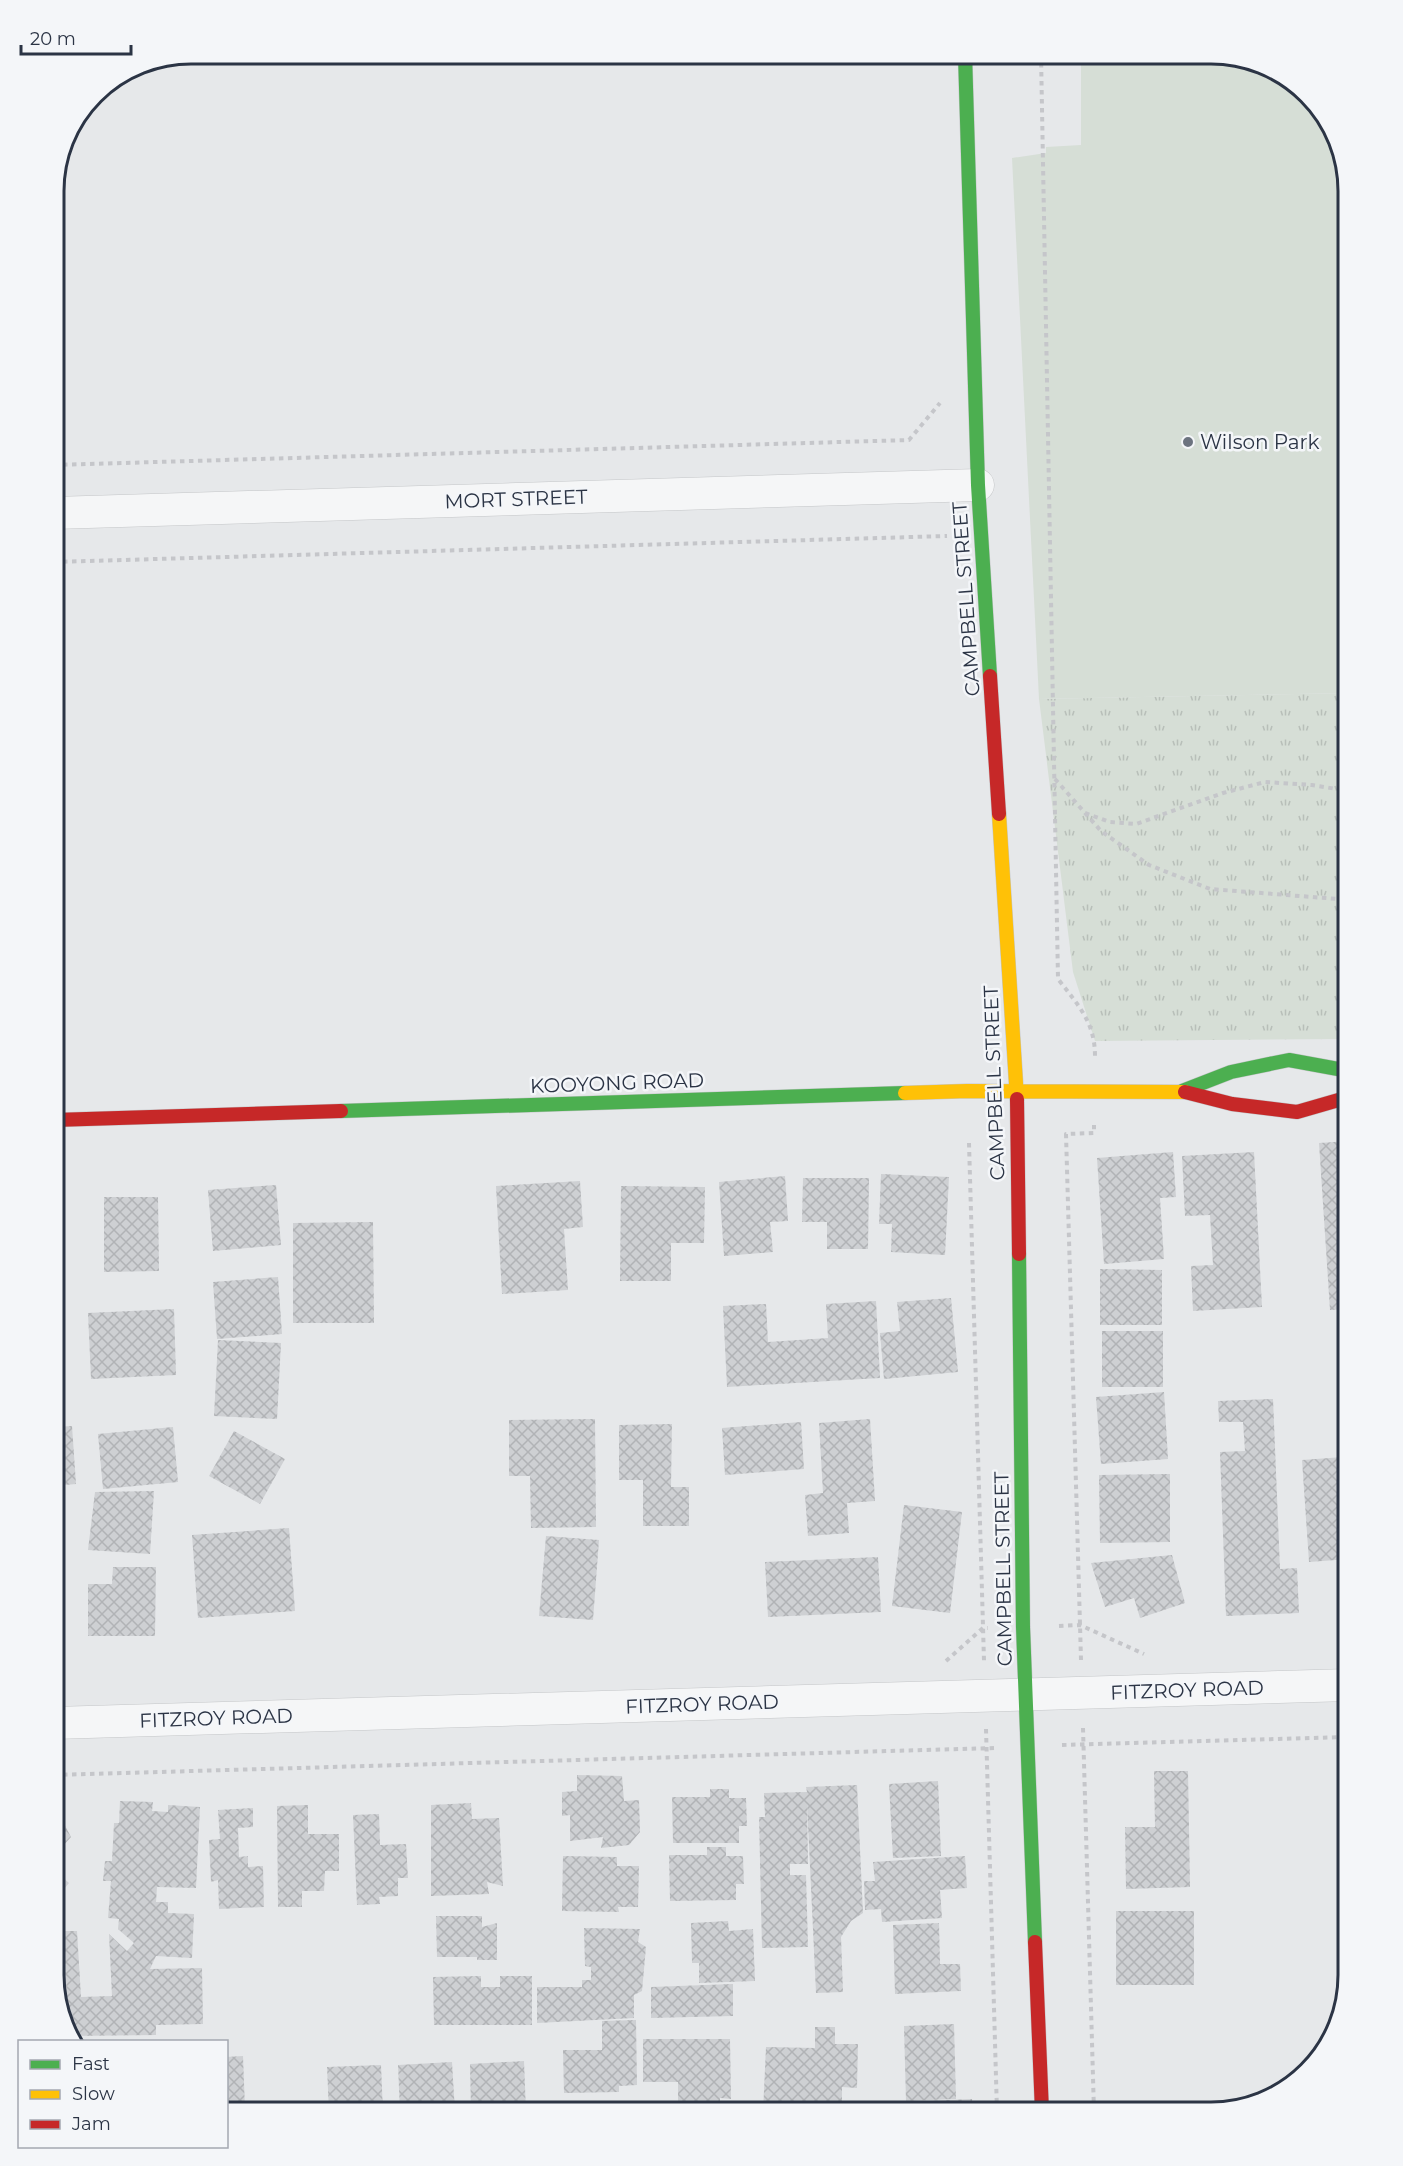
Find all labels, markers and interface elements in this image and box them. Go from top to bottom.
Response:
scale bar [21,18,130,56]
text: 20 m [30,28,76,50]
place label: Wilson Park [1200,430,1319,454]
marker: Wilson Park [1181,435,1195,449]
street label: MORT STREET [444,484,588,513]
street label: CAMPBELL STREET [947,500,985,697]
street label: CAMPBELL STREET [979,985,1009,1181]
street label: KOOYONG ROAD [530,1068,704,1098]
street label: CAMPBELL STREET [989,1471,1017,1667]
street label: FITZROY ROAD [1110,1675,1264,1705]
street label: FITZROY ROAD [625,1689,779,1719]
street label: FITZROY ROAD [139,1703,293,1733]
legend [18,2040,228,2148]
text: Fast [72,2053,110,2075]
text: Slow [72,2083,115,2105]
text: Jam [71,2113,111,2135]

